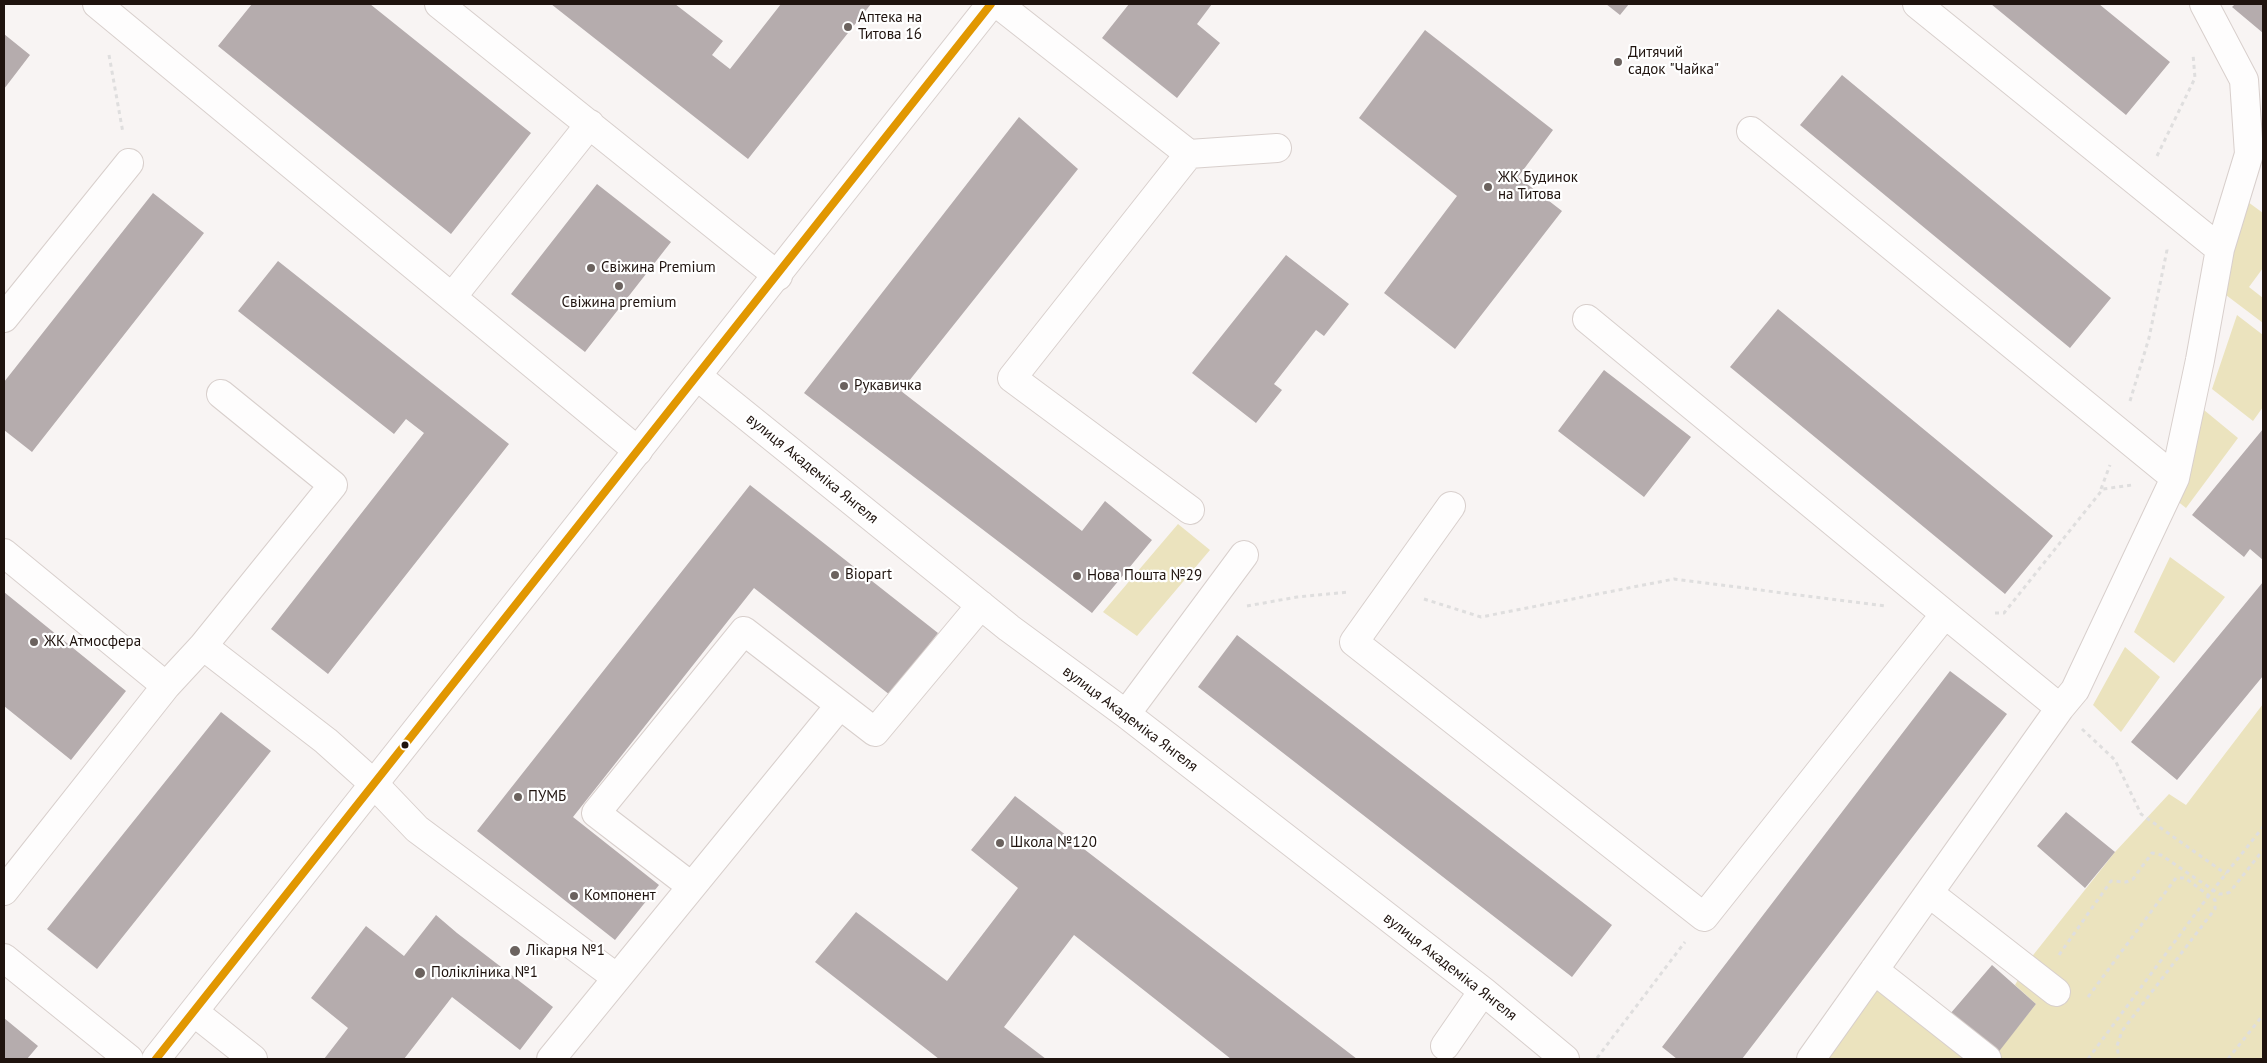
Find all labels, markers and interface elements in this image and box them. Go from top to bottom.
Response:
place label: Аптека на Титова 16 [858,9,922,44]
marker: Аптека на Титова 16 [842,21,854,33]
place label: Дитячий садок "Чайка" [1628,44,1719,79]
marker: Дитячий садок "Чайка" [1612,56,1624,68]
place label: ЖК Будинок на Титова [1498,169,1578,204]
marker: ЖК Будинок на Титова [1482,181,1494,193]
place label: Свіжина Premium [601,259,716,277]
marker: Свіжина Premium [585,262,597,274]
marker: Свіжина premium [613,280,625,292]
place label: Свіжина premium [562,294,676,312]
place label: Рукавичка [854,377,922,395]
marker: Рукавичка [838,380,850,392]
street label: вулиця Академіка Янгеля [742,410,882,528]
place label: Biopart [845,566,892,584]
place label: Нова Пошта №29 [1087,567,1202,585]
marker: Biopart [829,569,841,581]
marker: Нова Пошта №29 [1071,570,1083,582]
place label: ЖК Атмосфера [44,633,141,651]
marker: ЖК Атмосфера [28,636,40,648]
street label: вулиця Академіка Янгеля [1059,662,1201,776]
unlabelled marker [400,740,410,750]
place label: ПУМБ [528,788,566,806]
marker: ПУМБ [512,791,524,803]
place label: Школа №120 [1010,834,1097,852]
marker: Школа №120 [994,837,1006,849]
place label: Компонент [584,887,656,905]
marker: Компонент [568,890,580,902]
street label: вулиця Академіка Янгеля [1380,909,1520,1025]
place label: Лікарня №1 [526,942,605,960]
marker: Лікарня №1 [508,944,522,958]
place label: Полікліника №1 [431,964,538,982]
marker: Полікліника №1 [413,966,427,980]

